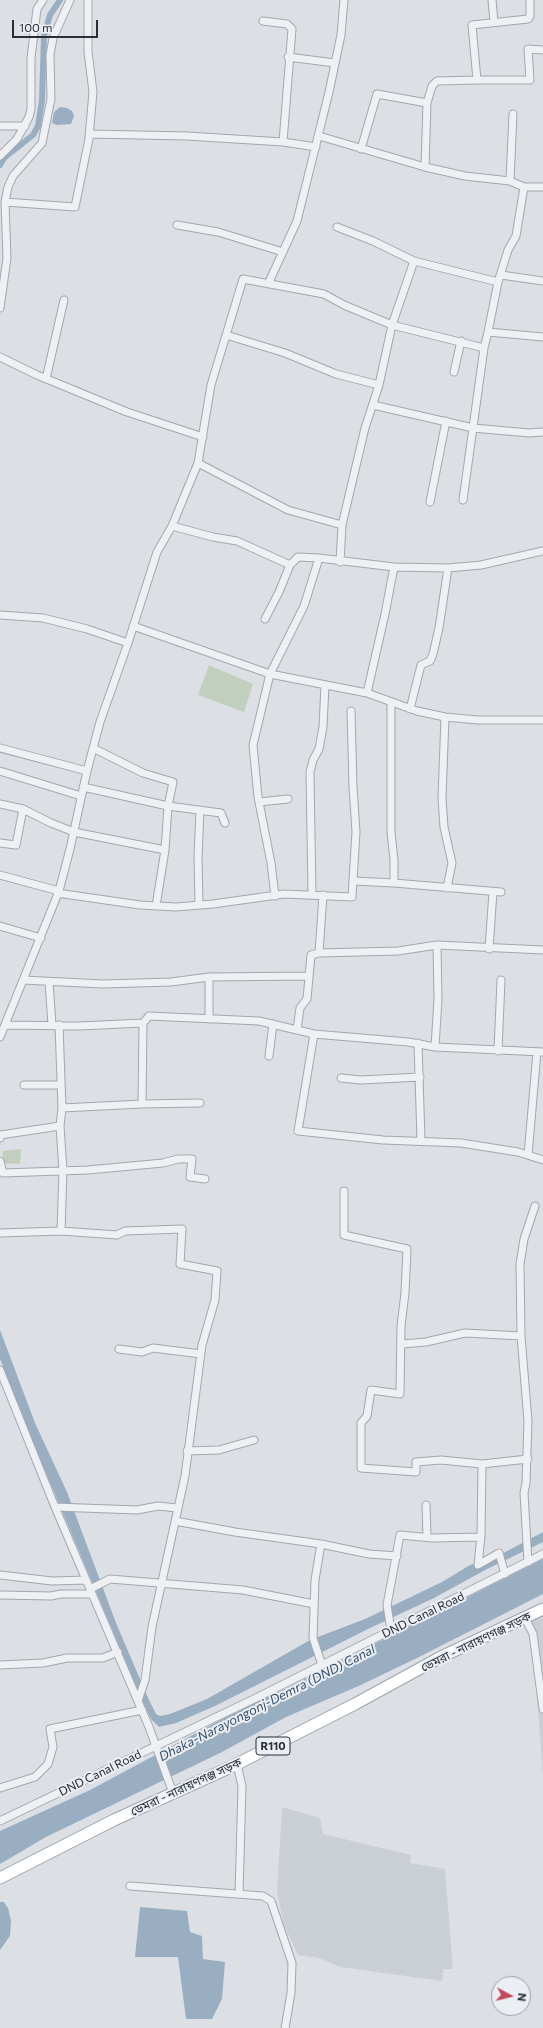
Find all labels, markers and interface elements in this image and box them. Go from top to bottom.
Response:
scale bar [14,12,100,38]
text: 100 m [19,20,53,34]
street label: DND Canal Road [379,1589,467,1641]
street label: ডেমরা - নারায়ণগঞ্জ সড়ক [419,1609,533,1675]
water label: Dhaka-Narayongonj-Demra (DND) Canal [156,1641,378,1765]
road number: R110 [256,1737,290,1755]
street label: DND Canal Road [56,1747,144,1799]
street label: ডেমরা - নারায়ণগঞ্জ সড়ক [128,1755,244,1819]
north arrow [491,1976,531,2016]
text: N [515,1992,529,2002]

